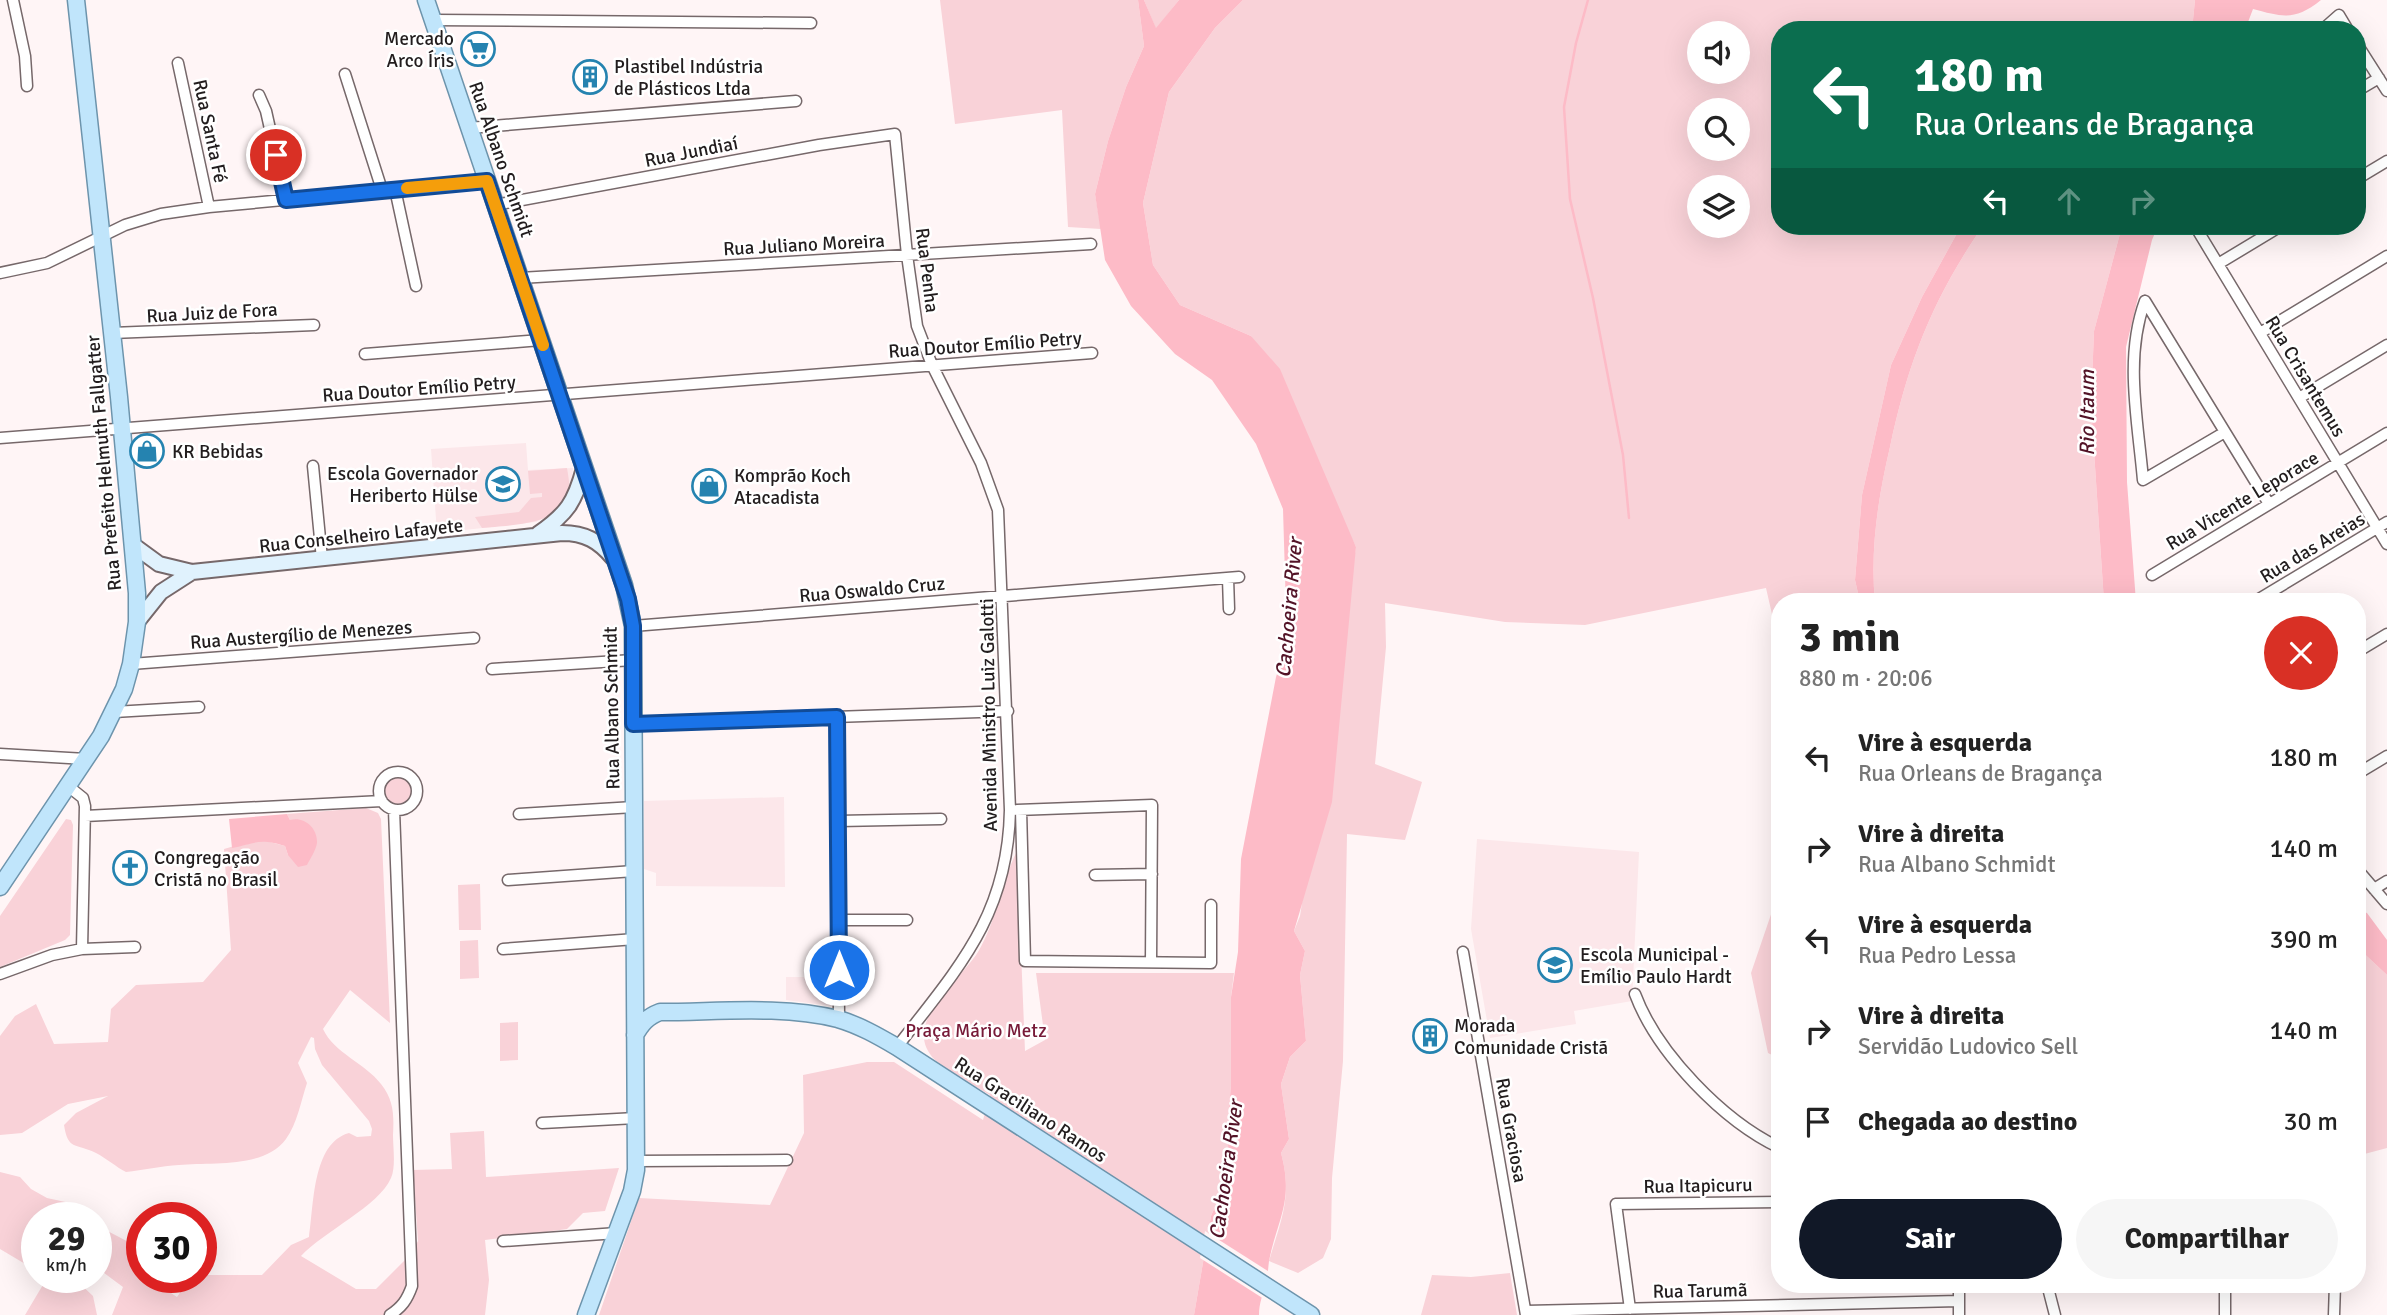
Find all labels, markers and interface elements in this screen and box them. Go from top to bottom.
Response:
map controls [1687,21,1750,238]
button: sound [1687,21,1750,84]
place label: Mercado Arco Íris [384,27,454,73]
supermarket icon: Mercado Arco Íris [459,30,497,68]
text: 180 m [1914,45,2044,105]
icon: left [1799,49,1890,140]
place label: Plastibel Indústria de Plásticos Ltda [614,55,763,101]
building icon: Plastibel Indústria de Plásticos Ltda [571,58,609,96]
street label: Rua Santa Fé [187,77,233,185]
street label: Rua Albano Schmidt [463,78,539,241]
button: search [1687,98,1750,161]
text: Rua Orleans de Bragança [1914,105,2254,144]
pin [246,125,306,185]
street label: Rua Jundiaí [643,131,741,173]
icon: arrive [257,136,295,174]
button: layers [1687,175,1750,238]
icon: left [1977,182,2015,220]
icon: ahead [2050,182,2088,220]
icon: right [2123,182,2161,220]
street label: Rua Penha [910,226,944,314]
street label: Rua Juliano Moreira [723,229,885,261]
street label: Rua Juiz de Fora [146,298,278,328]
street label: Rua Crisantemus [2259,311,2351,442]
street label: Rua Doutor Emílio Petry [888,326,1083,364]
street label: Rua Prefeito Helmuth Fallgatter [81,334,127,592]
water label: Rio Itaum [2074,369,2100,456]
street label: Rua Doutor Emílio Petry [322,370,517,408]
shop icon: KR Bebidas [128,432,166,470]
place label: KR Bebidas [172,440,263,464]
street label: Rua Vicente Leporace [2162,446,2323,556]
place label: Escola Governador Heriberto Hülse [327,462,478,508]
place label: Komprão Koch Atacadista [734,464,851,510]
school or university icon: Escola Governador Heriberto Hülse [484,465,522,503]
shop icon: Komprão Koch Atacadista [690,467,728,505]
street label: Rua das Areias [2256,507,2369,589]
street label: Rua Conselheiro Lafayete [258,513,464,559]
water label: Cachoeira River [1270,534,1308,679]
street label: Rua Oswaldo Cruz [798,572,946,608]
street label: Avenida Ministro Luiz Galotti [975,598,1003,832]
text: 3 min [1799,612,1900,663]
street label: Rua Austergílio de Menezes [189,615,413,655]
button: close [2264,616,2338,690]
street label: Rua Albano Schmidt [599,626,625,790]
text: 880 m · 20:06 [1799,664,1933,693]
text: Vire à esquerda [1858,727,2032,759]
icon: left [1799,739,1837,777]
text: 180 m [2269,742,2338,774]
text: Rua Orleans de Bragança [1858,759,2103,788]
text: Vire à direita [1858,818,2004,850]
icon: right [1799,830,1837,868]
text: 140 m [2269,833,2338,865]
place label: Congregação Cristã no Brasil [154,846,278,892]
church icon: Congregação Cristã no Brasil [111,849,149,887]
text: Rua Albano Schmidt [1858,850,2056,879]
text: Vire à esquerda [1858,909,2032,941]
icon: left [1799,921,1837,959]
text: 390 m [2269,924,2338,956]
position arrow [802,933,876,1007]
text: Rua Pedro Lessa [1858,941,2017,970]
place label: Escola Municipal - Emílio Paulo Hardt [1580,943,1732,989]
school or university icon: Escola Municipal - Emílio Paulo Hardt [1536,946,1574,984]
text: Vire à direita [1858,1000,2004,1032]
icon: right [1799,1012,1837,1050]
place label: Morada Comunidade Cristã [1454,1014,1608,1060]
text: 140 m [2269,1015,2338,1047]
building icon: Morada Comunidade Cristã [1411,1017,1449,1055]
park label: Praça Mário Metz [905,1019,1047,1043]
text: Servidão Ludovico Sell [1858,1032,2078,1061]
street label: Rua Graciliano Ramos [950,1052,1111,1168]
street label: Rua Graciosa [1490,1076,1532,1184]
water label: Cachoeira River [1203,1096,1249,1241]
icon: arrive [1799,1103,1837,1141]
text: Chegada ao destino [1858,1106,2077,1138]
text: 30 m [2283,1106,2338,1138]
street label: Rua Itapicuru [1643,1173,1753,1199]
button: Sair [1799,1199,2062,1279]
button: Compartilhar [2076,1199,2338,1279]
speed limit sign: 30 [126,1202,217,1293]
text: 29 [48,1217,85,1260]
text: km/h [46,1254,87,1276]
street label: Rua Tarumã [1652,1278,1748,1304]

